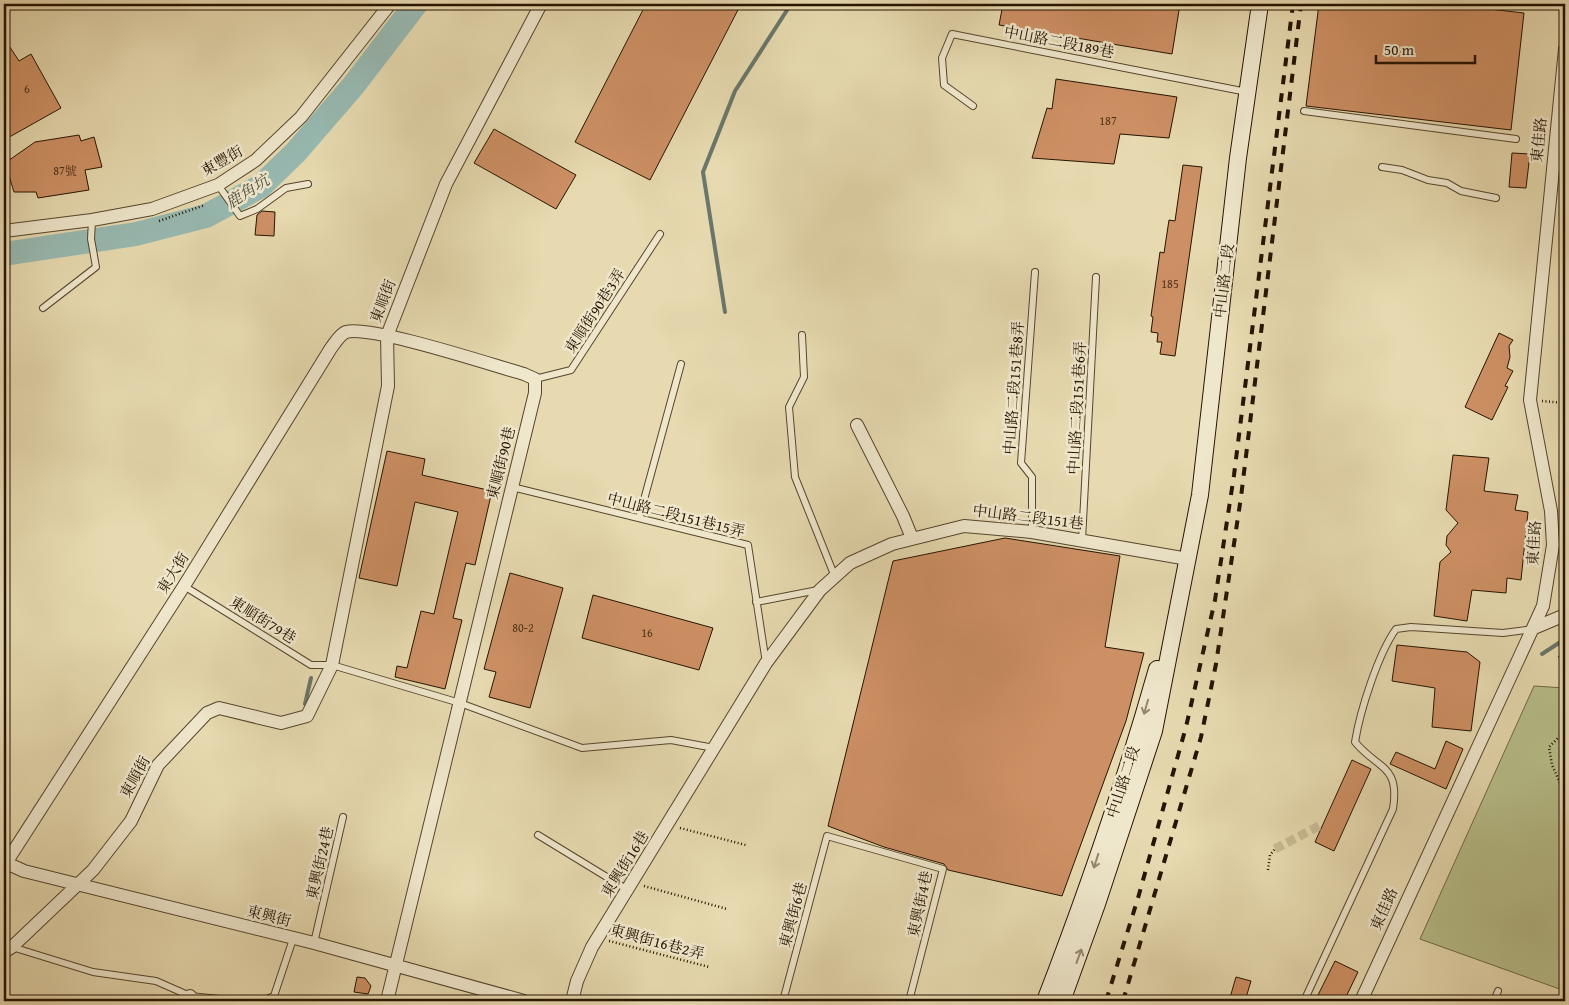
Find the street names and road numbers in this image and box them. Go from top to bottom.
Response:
street label: 中山路二段189巷 [1002,21,1116,62]
street label: 東佳路 [1526,116,1551,163]
street label: 東豐街 [197,140,246,181]
street label: 中山路二段 [1209,242,1238,319]
street label: 東順街90巷3弄 [559,264,630,357]
street label: 東順街 [365,276,400,326]
street label: 中山路二段151巷8弄 [998,320,1029,455]
street label: 中山路二段151巷6弄 [1063,341,1090,475]
street label: 東順街90巷 [481,424,520,502]
street label: 中山路二段151巷15弄 [605,487,747,542]
street label: 中山路二段151巷 [971,499,1085,534]
street label: 東佳路 [1522,520,1545,566]
street label: 東大街 [152,548,193,597]
street label: 東順街79巷 [226,591,300,648]
street label: 中山路二段 [1101,743,1144,821]
street label: 東順街 [114,752,155,802]
street label: 東興街24巷 [301,824,338,902]
street label: 東興街16巷 [596,827,653,901]
street label: 東興街4巷 [902,869,937,939]
street label: 東興街6巷 [774,880,811,950]
street label: 東佳路 [1365,884,1402,934]
street label: 東興街 [245,900,294,931]
street label: 東興街16巷2弄 [608,919,707,964]

